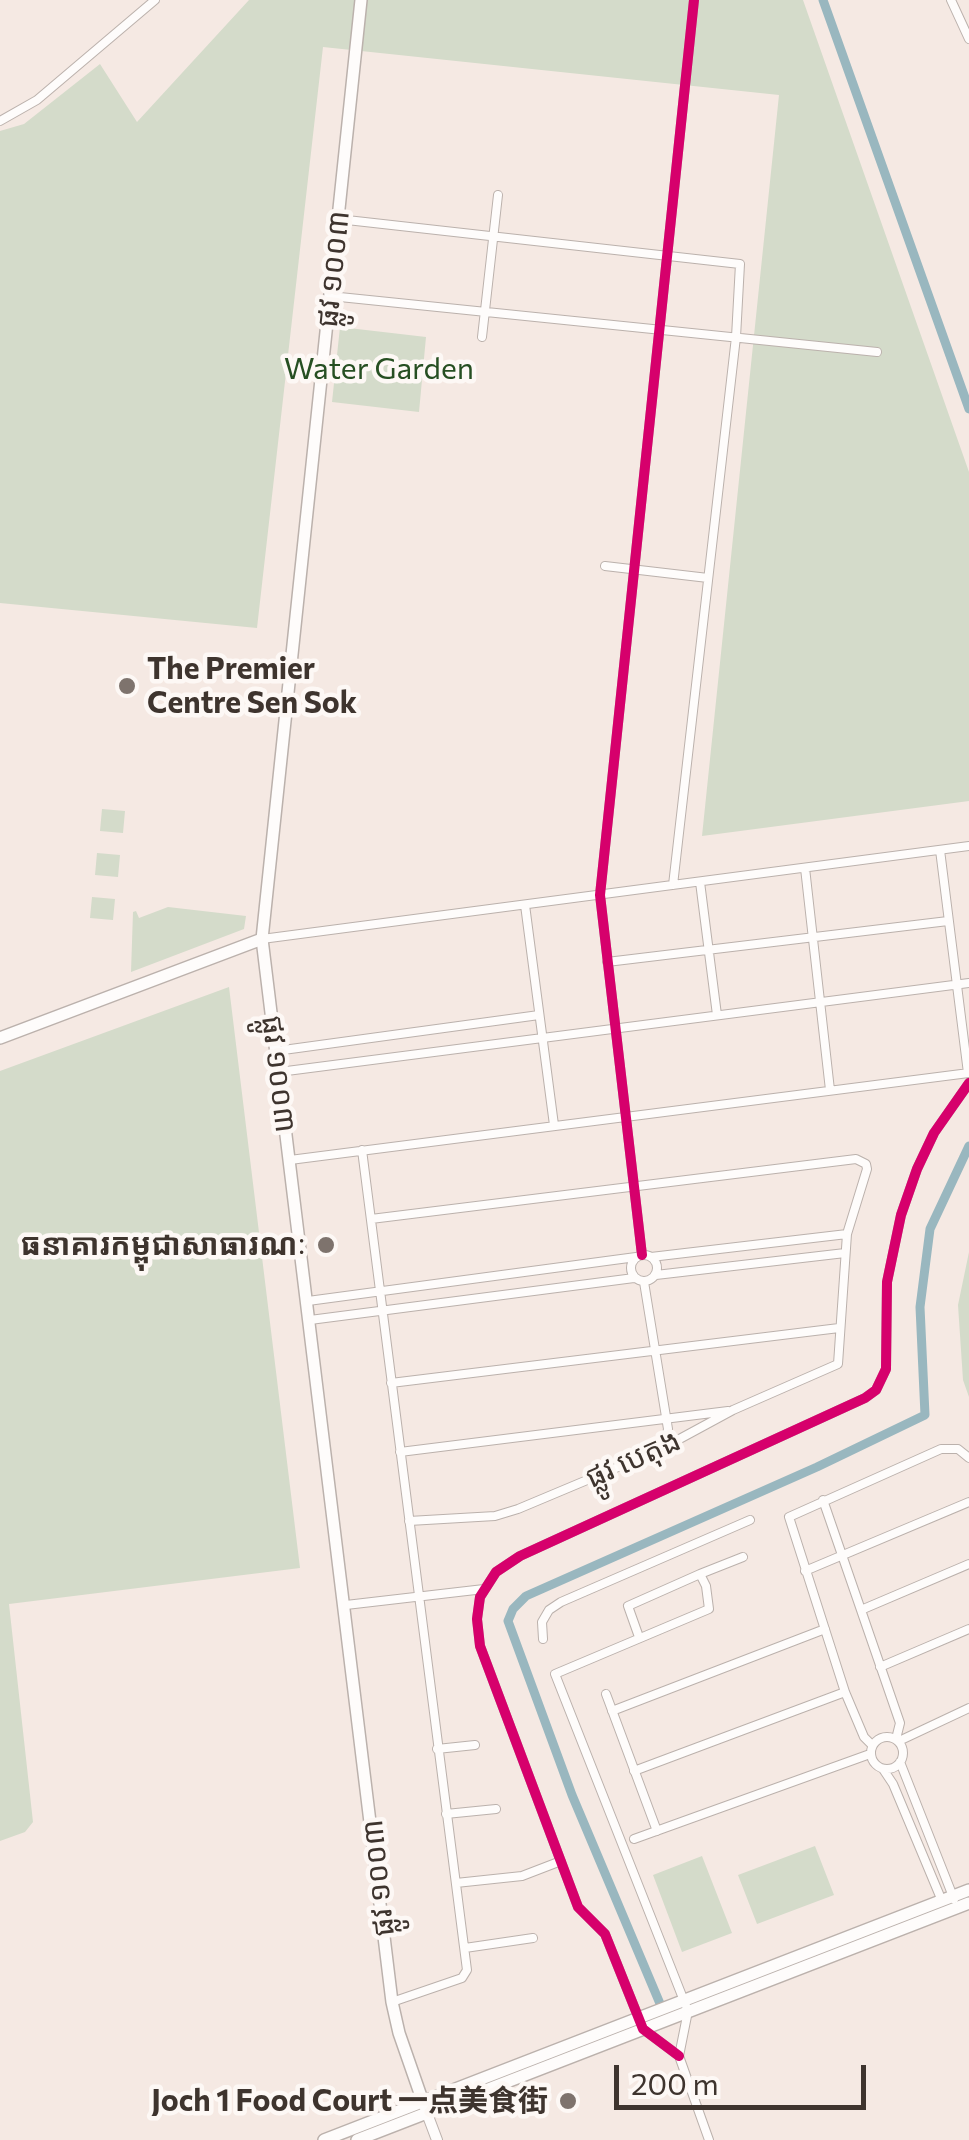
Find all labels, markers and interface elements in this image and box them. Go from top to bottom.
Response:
street label: ផ្លូវ ១០០៣ [309,209,357,329]
park label: Water Garden [284,351,474,387]
place label: The Premier Centre Sen Sok [147,651,357,722]
marker: The Premier Centre Sen Sok [116,675,138,697]
street label: ផ្លូវ ១០០៣ [254,1013,304,1135]
place label: ធនាគារកម្ពុជាសាធារណៈ [20,1227,306,1263]
marker: ធនាគារកម្ពុជាសាធារណៈ [315,1234,337,1256]
street label: ផ្លូវ បេតុង [580,1422,686,1496]
street label: ផ្លូវ ១០០៣ [354,1818,402,1938]
scale bar [619,2045,872,2107]
text: 200 m [631,2064,719,2101]
place label: Joch 1 Food Court 一点美食街 [151,2083,548,2119]
marker: Joch 1 Food Court 一点美食街 [557,2090,579,2112]

